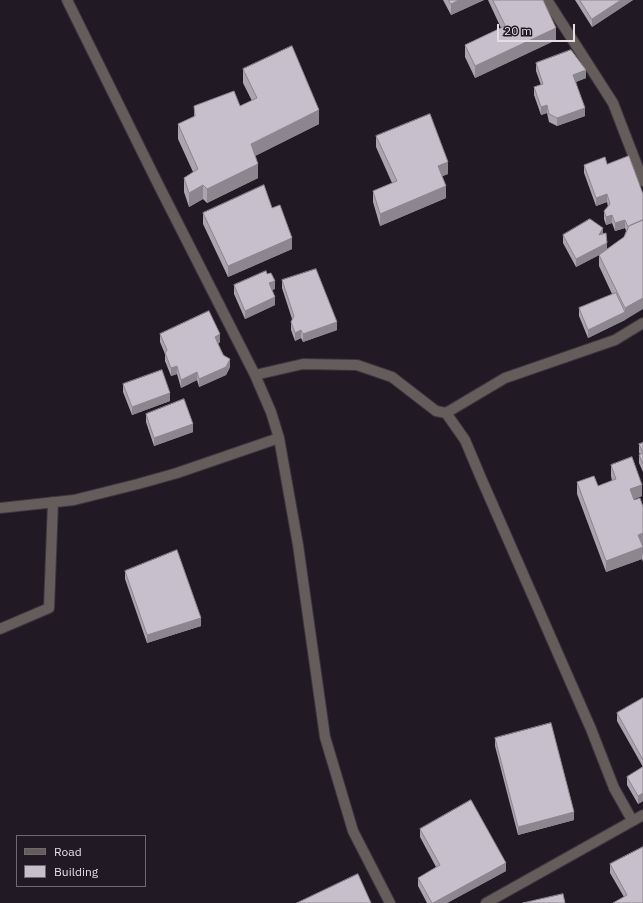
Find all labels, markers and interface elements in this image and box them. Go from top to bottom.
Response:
scale bar [499,16,577,42]
text: 20 m [504,23,532,38]
legend [16,835,146,887]
text: Road [54,844,82,859]
text: Building [54,864,98,879]

